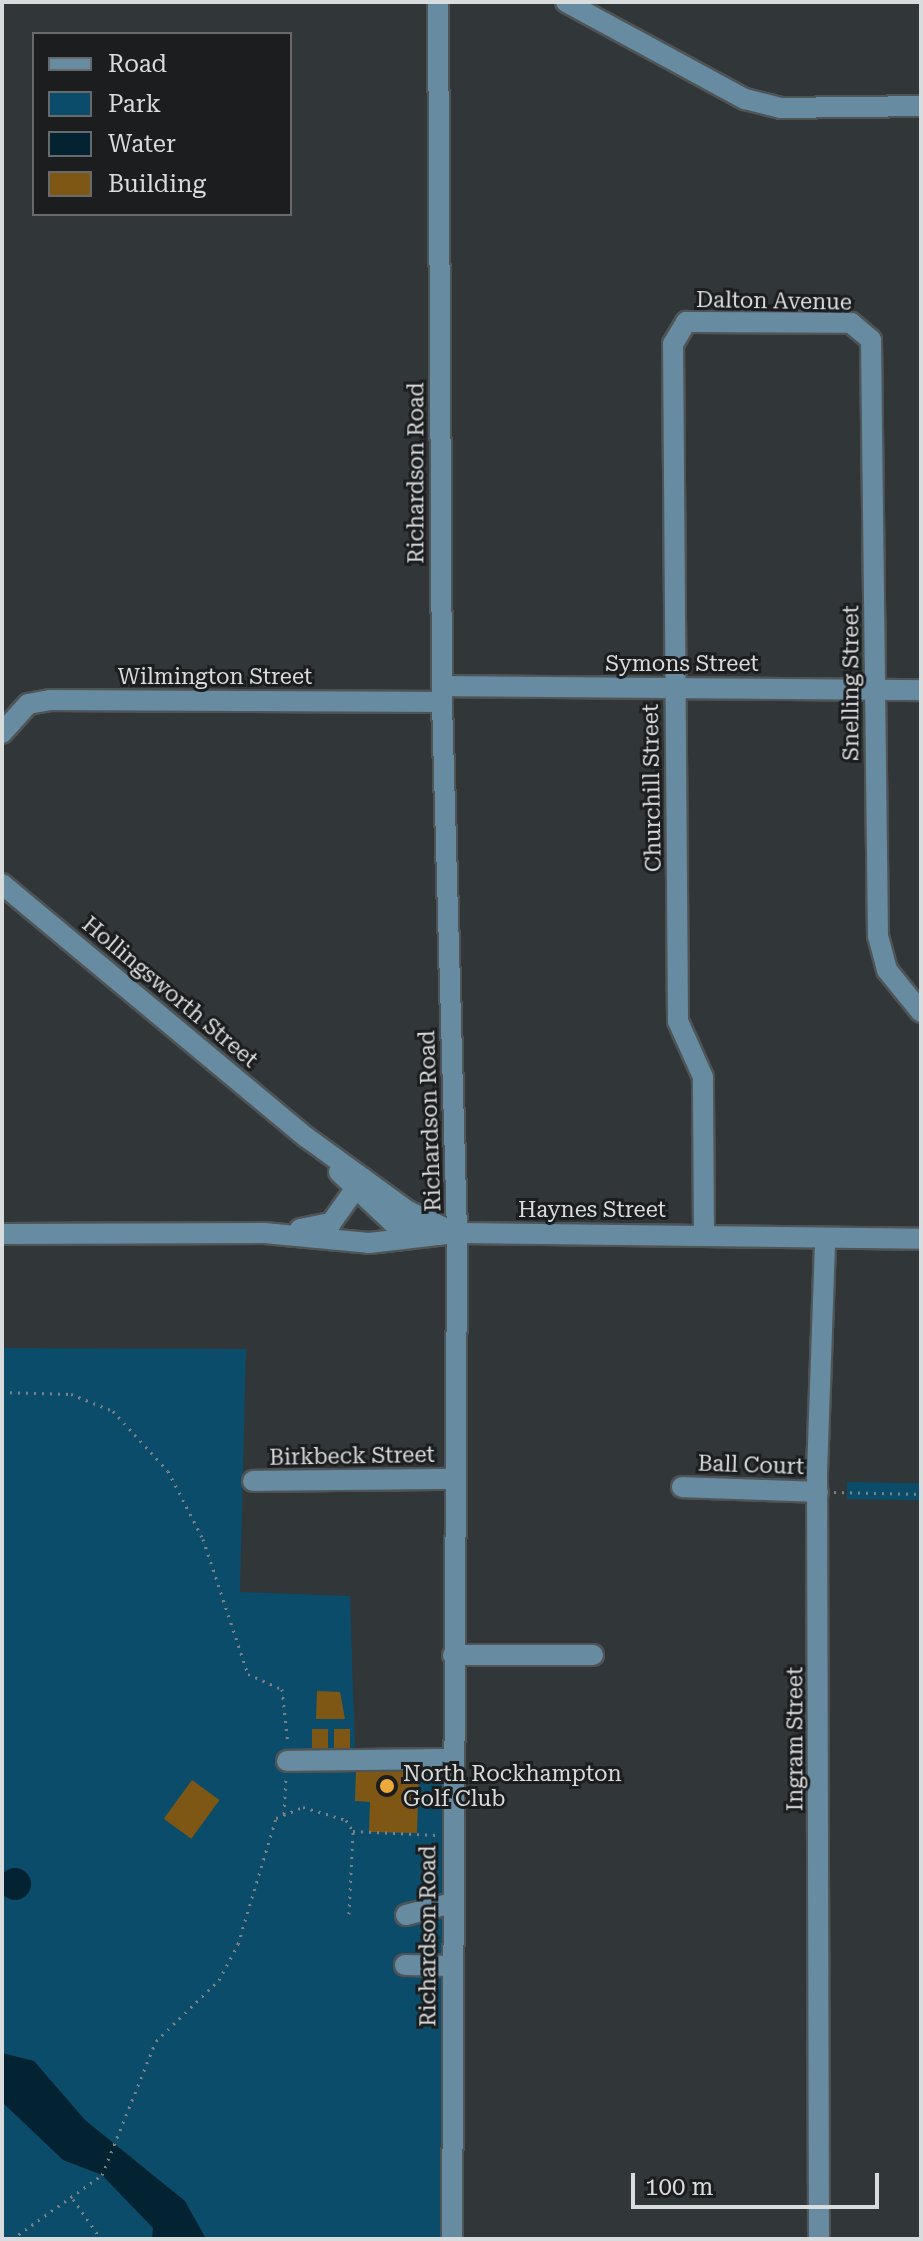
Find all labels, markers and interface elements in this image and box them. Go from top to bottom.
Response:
legend [32,32,292,216]
text: Road [108,50,167,78]
text: Park [108,90,161,118]
text: Water [108,130,176,158]
text: Building [108,170,206,198]
street label: Dalton Avenue [696,286,852,316]
street label: Richardson Road [403,382,429,564]
street label: Snelling Street [838,605,864,761]
street label: Symons Street [605,651,759,677]
street label: Wilmington Street [118,664,312,690]
street label: Churchill Street [637,704,667,872]
street label: Hollingsworth Street [77,911,263,1073]
street label: Richardson Road [414,1030,446,1212]
street label: Haynes Street [518,1197,666,1223]
street label: Birkbeck Street [269,1441,435,1471]
street label: Ball Court [697,1450,805,1480]
street label: Ingram Street [782,1667,808,1811]
place label: North Rockhampton Golf Club [403,1760,622,1812]
marker: North Rockhampton Golf Club [378,1777,396,1795]
street label: Richardson Road [415,1845,441,2027]
scale bar [635,2157,883,2207]
text: 100 m [645,2173,713,2201]

